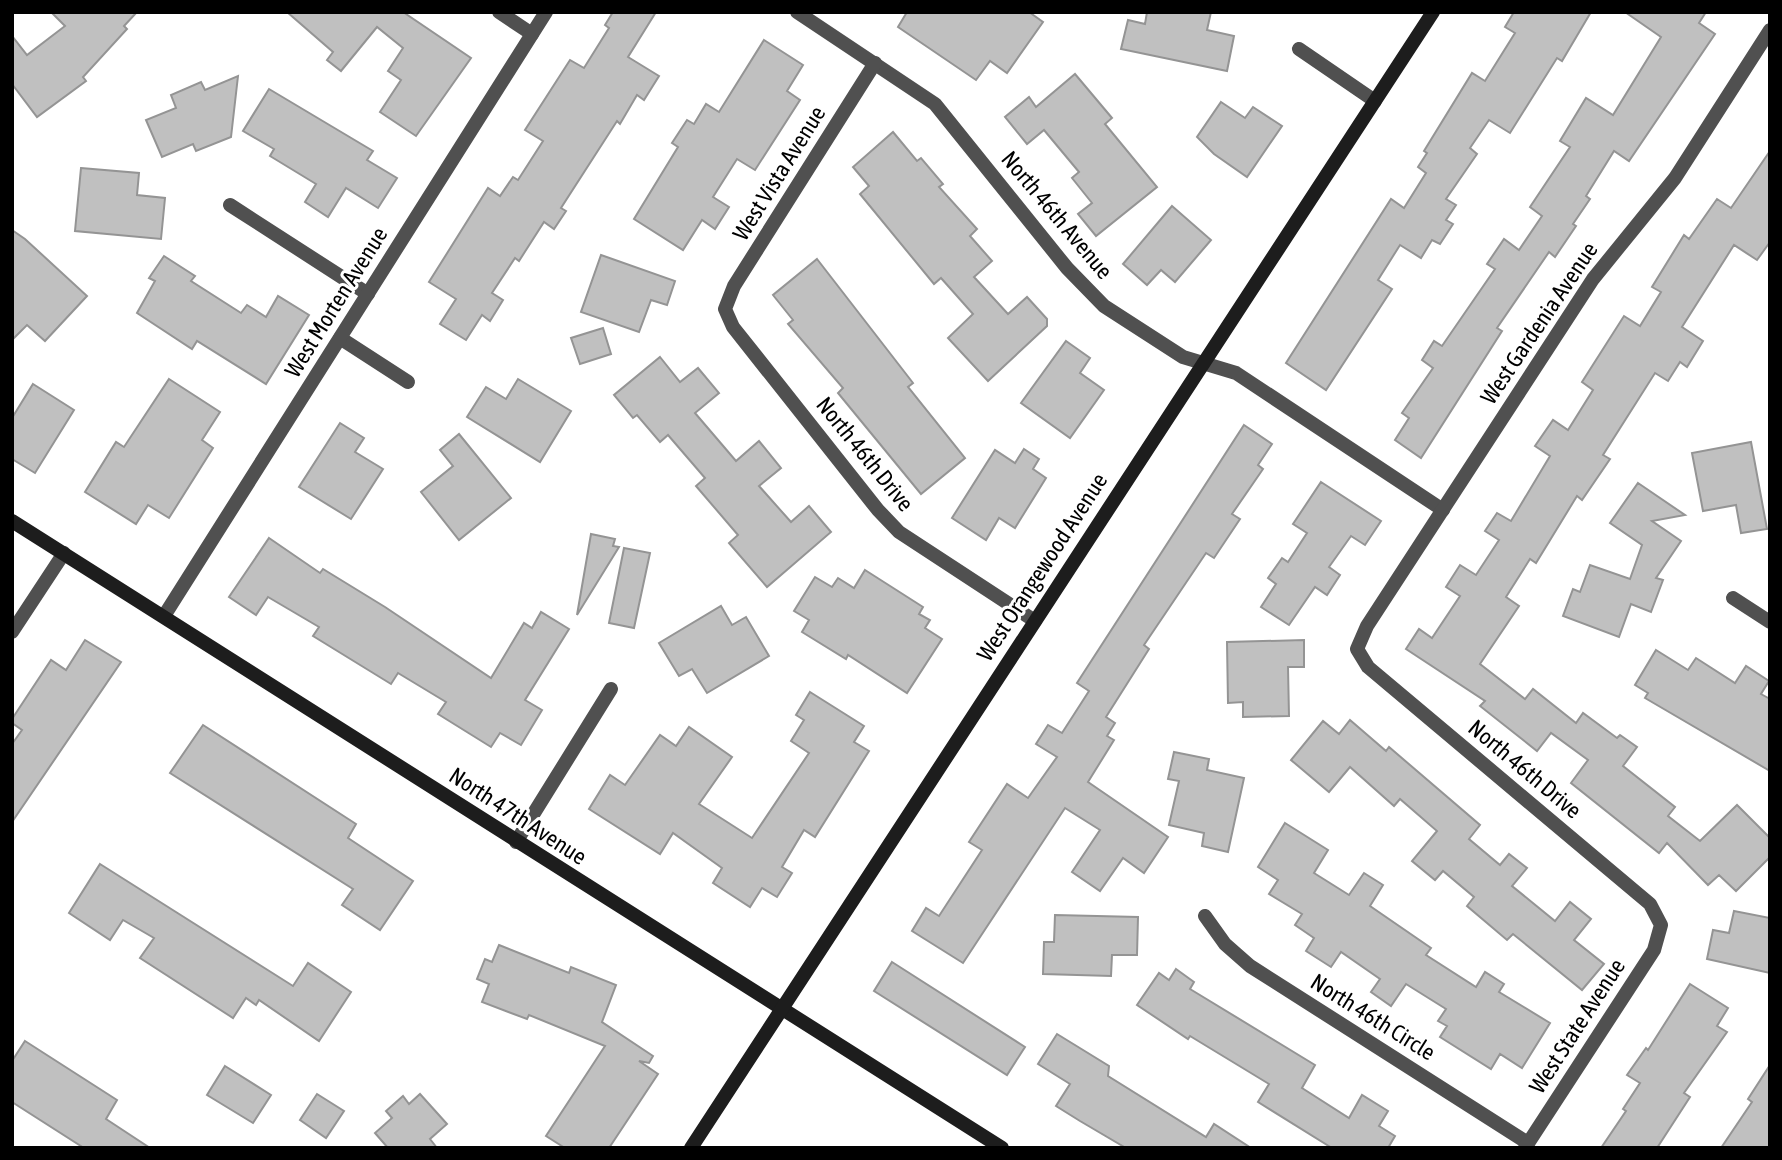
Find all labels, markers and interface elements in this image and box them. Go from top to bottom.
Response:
street label: West Vista Avenue [727,101,831,245]
street label: North 46th Avenue [996,146,1118,284]
street label: West Morten Avenue [279,222,393,382]
street label: West Gardenia Avenue [1475,237,1603,409]
street label: North 46th Drive [811,392,919,516]
street label: West Orangewood Avenue [972,468,1112,666]
street label: North 46th Drive [1463,714,1587,824]
street label: North 47th Avenue [445,762,591,870]
street label: West State Avenue [1524,954,1630,1098]
street label: North 46th Circle [1306,968,1440,1066]

